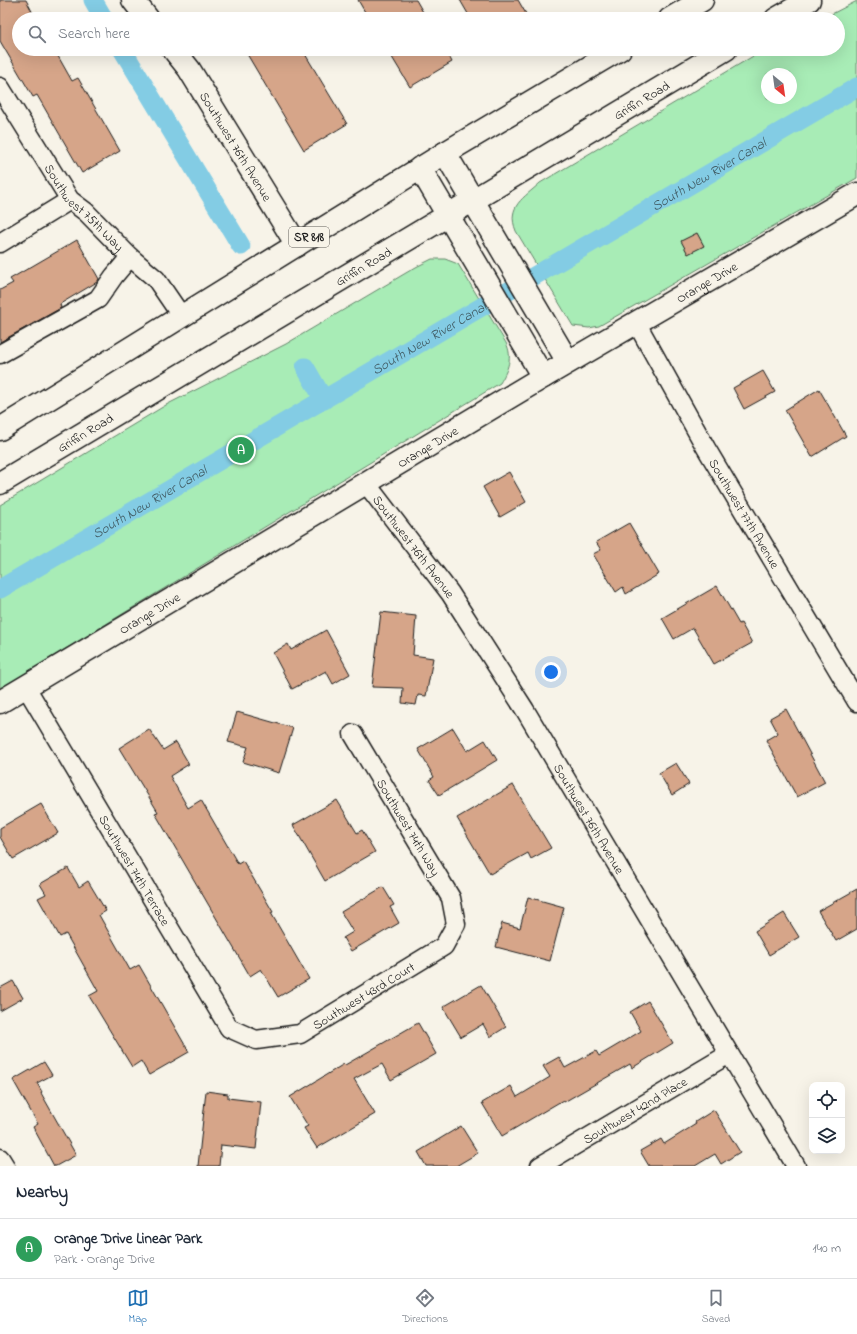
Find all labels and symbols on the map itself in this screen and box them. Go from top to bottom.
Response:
north arrow [761,68,797,104]
street label: Griffin Road [610,76,674,125]
street label: Southwest 76th Avenue [194,88,276,205]
water label: South New River Canal [648,133,772,217]
street label: Southwest 75th Way [39,161,128,257]
road number: SR 818 [289,227,329,247]
street label: Griffin Road [332,243,396,291]
street label: Orange Drive [673,258,742,308]
water label: South New River Canal [368,296,492,381]
street label: Griffin Road [54,409,118,458]
street label: Orange Drive [394,422,462,473]
pin: A [228,435,254,465]
street label: Southwest 77th Avenue [703,455,784,573]
water label: South New River Canal [89,460,213,545]
street label: Southwest 76th Avenue [367,492,459,602]
street label: Orange Drive [116,588,184,640]
your location [541,662,561,682]
street label: Southwest 76th Avenue [548,760,629,878]
street label: Southwest 74th Way [370,776,444,881]
street label: Southwest 74th Terrace [93,812,174,930]
street label: Southwest 43rd Court [309,958,419,1035]
street label: Southwest 42nd Place [580,1073,691,1149]

